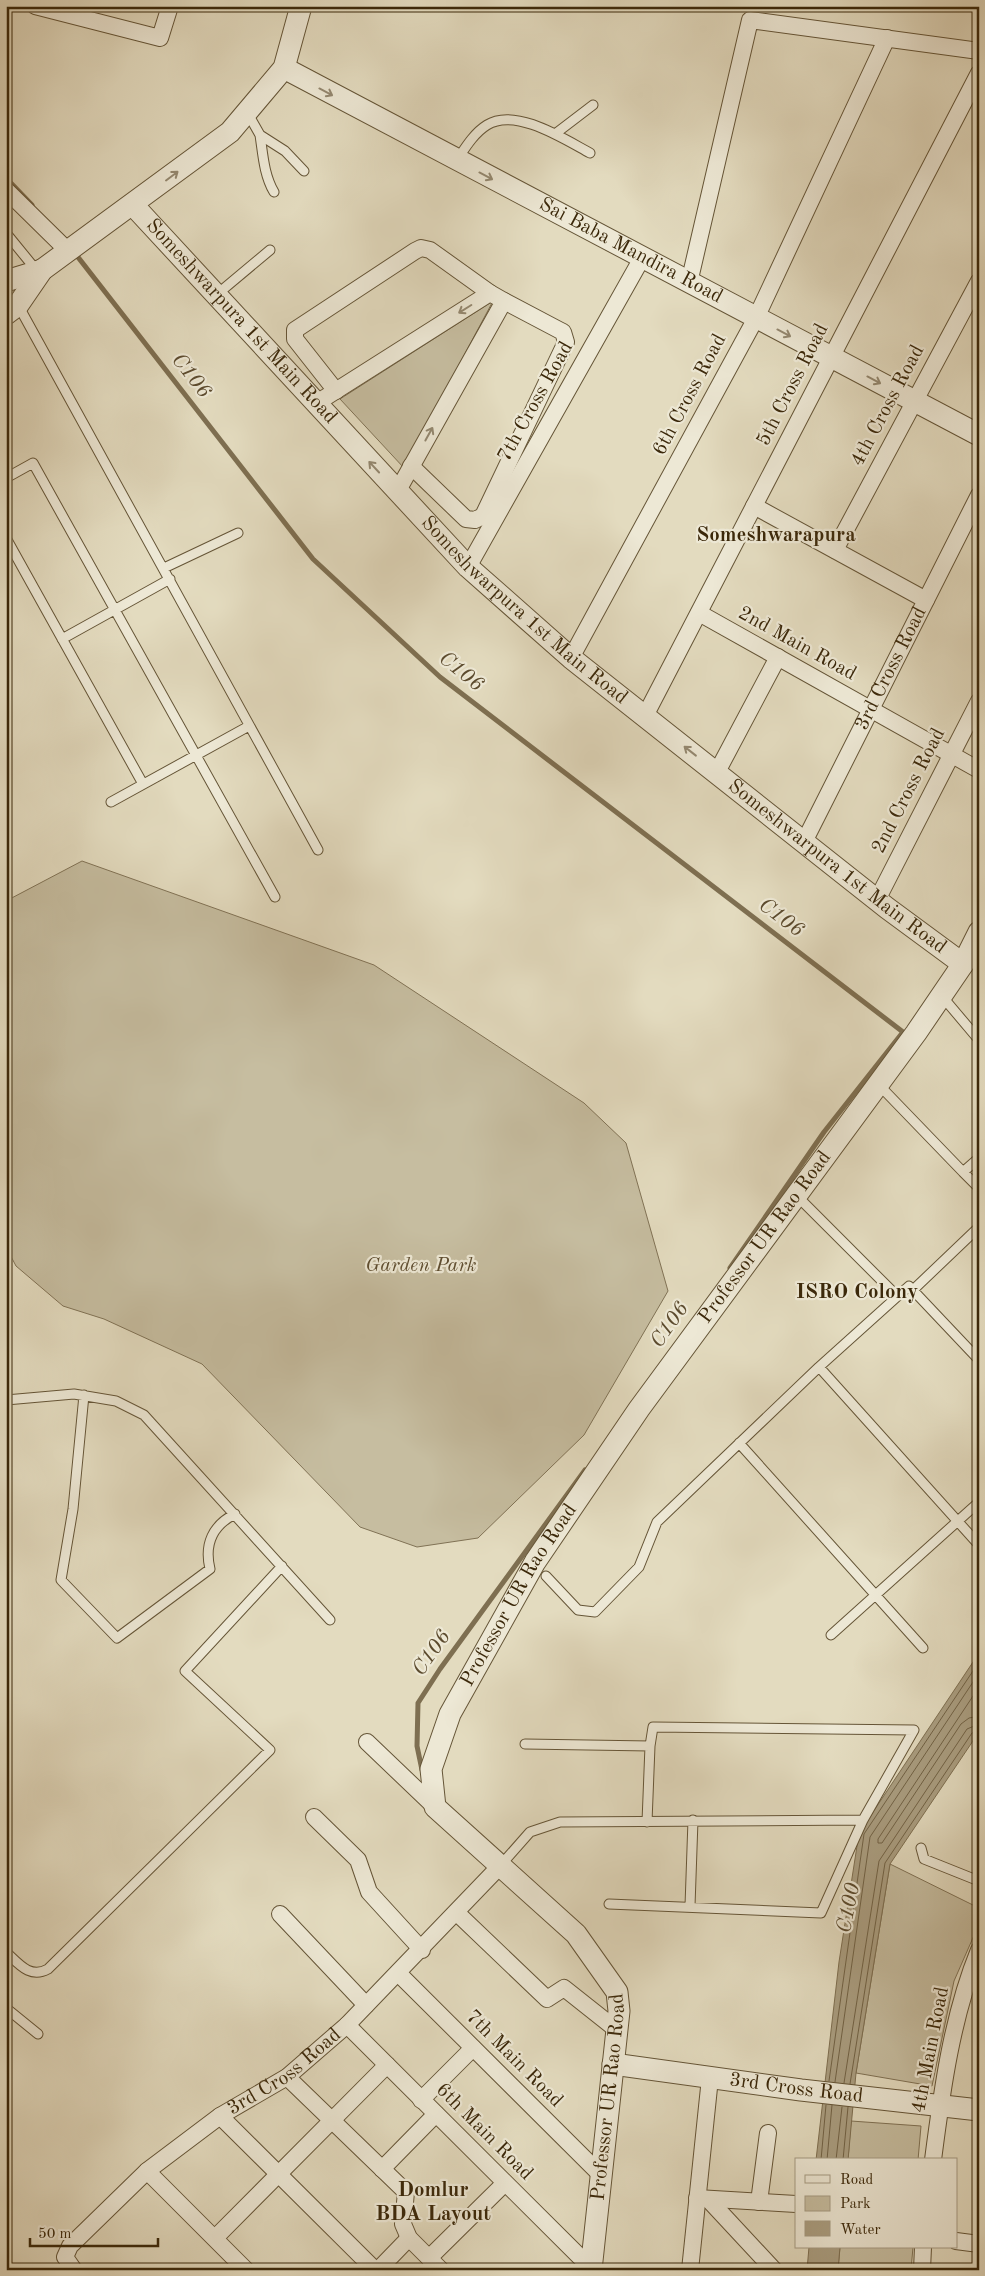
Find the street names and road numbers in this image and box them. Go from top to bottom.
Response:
street label: Sai Baba Mandira Road [536,194,726,308]
street label: Someshwarpura 1st Main Road [142,216,340,428]
street label: 5th Cross Road [754,321,832,449]
street label: 6th Cross Road [650,331,730,459]
street label: 7th Cross Road [495,338,577,466]
street label: 4th Cross Road [848,342,928,470]
street label: Someshwarpura 1st Main Road [417,513,631,708]
street label: 2nd Main Road [735,603,859,685]
street label: 3rd Cross Road [852,604,931,734]
street label: 2nd Cross Road [869,725,949,857]
street label: Someshwarpura 1st Main Road [724,776,950,958]
street label: Professor UR Rao Road [695,1148,835,1327]
street label: Professor UR Rao Road [457,1501,581,1690]
street label: 4th Main Road [909,1985,953,2115]
street label: Professor UR Rao Road [589,1992,629,2202]
street label: 7th Main Road [462,2007,566,2111]
street label: 3rd Cross Road [224,2025,345,2119]
street label: 3rd Cross Road [728,2070,864,2107]
street label: 6th Main Road [432,2080,536,2184]

